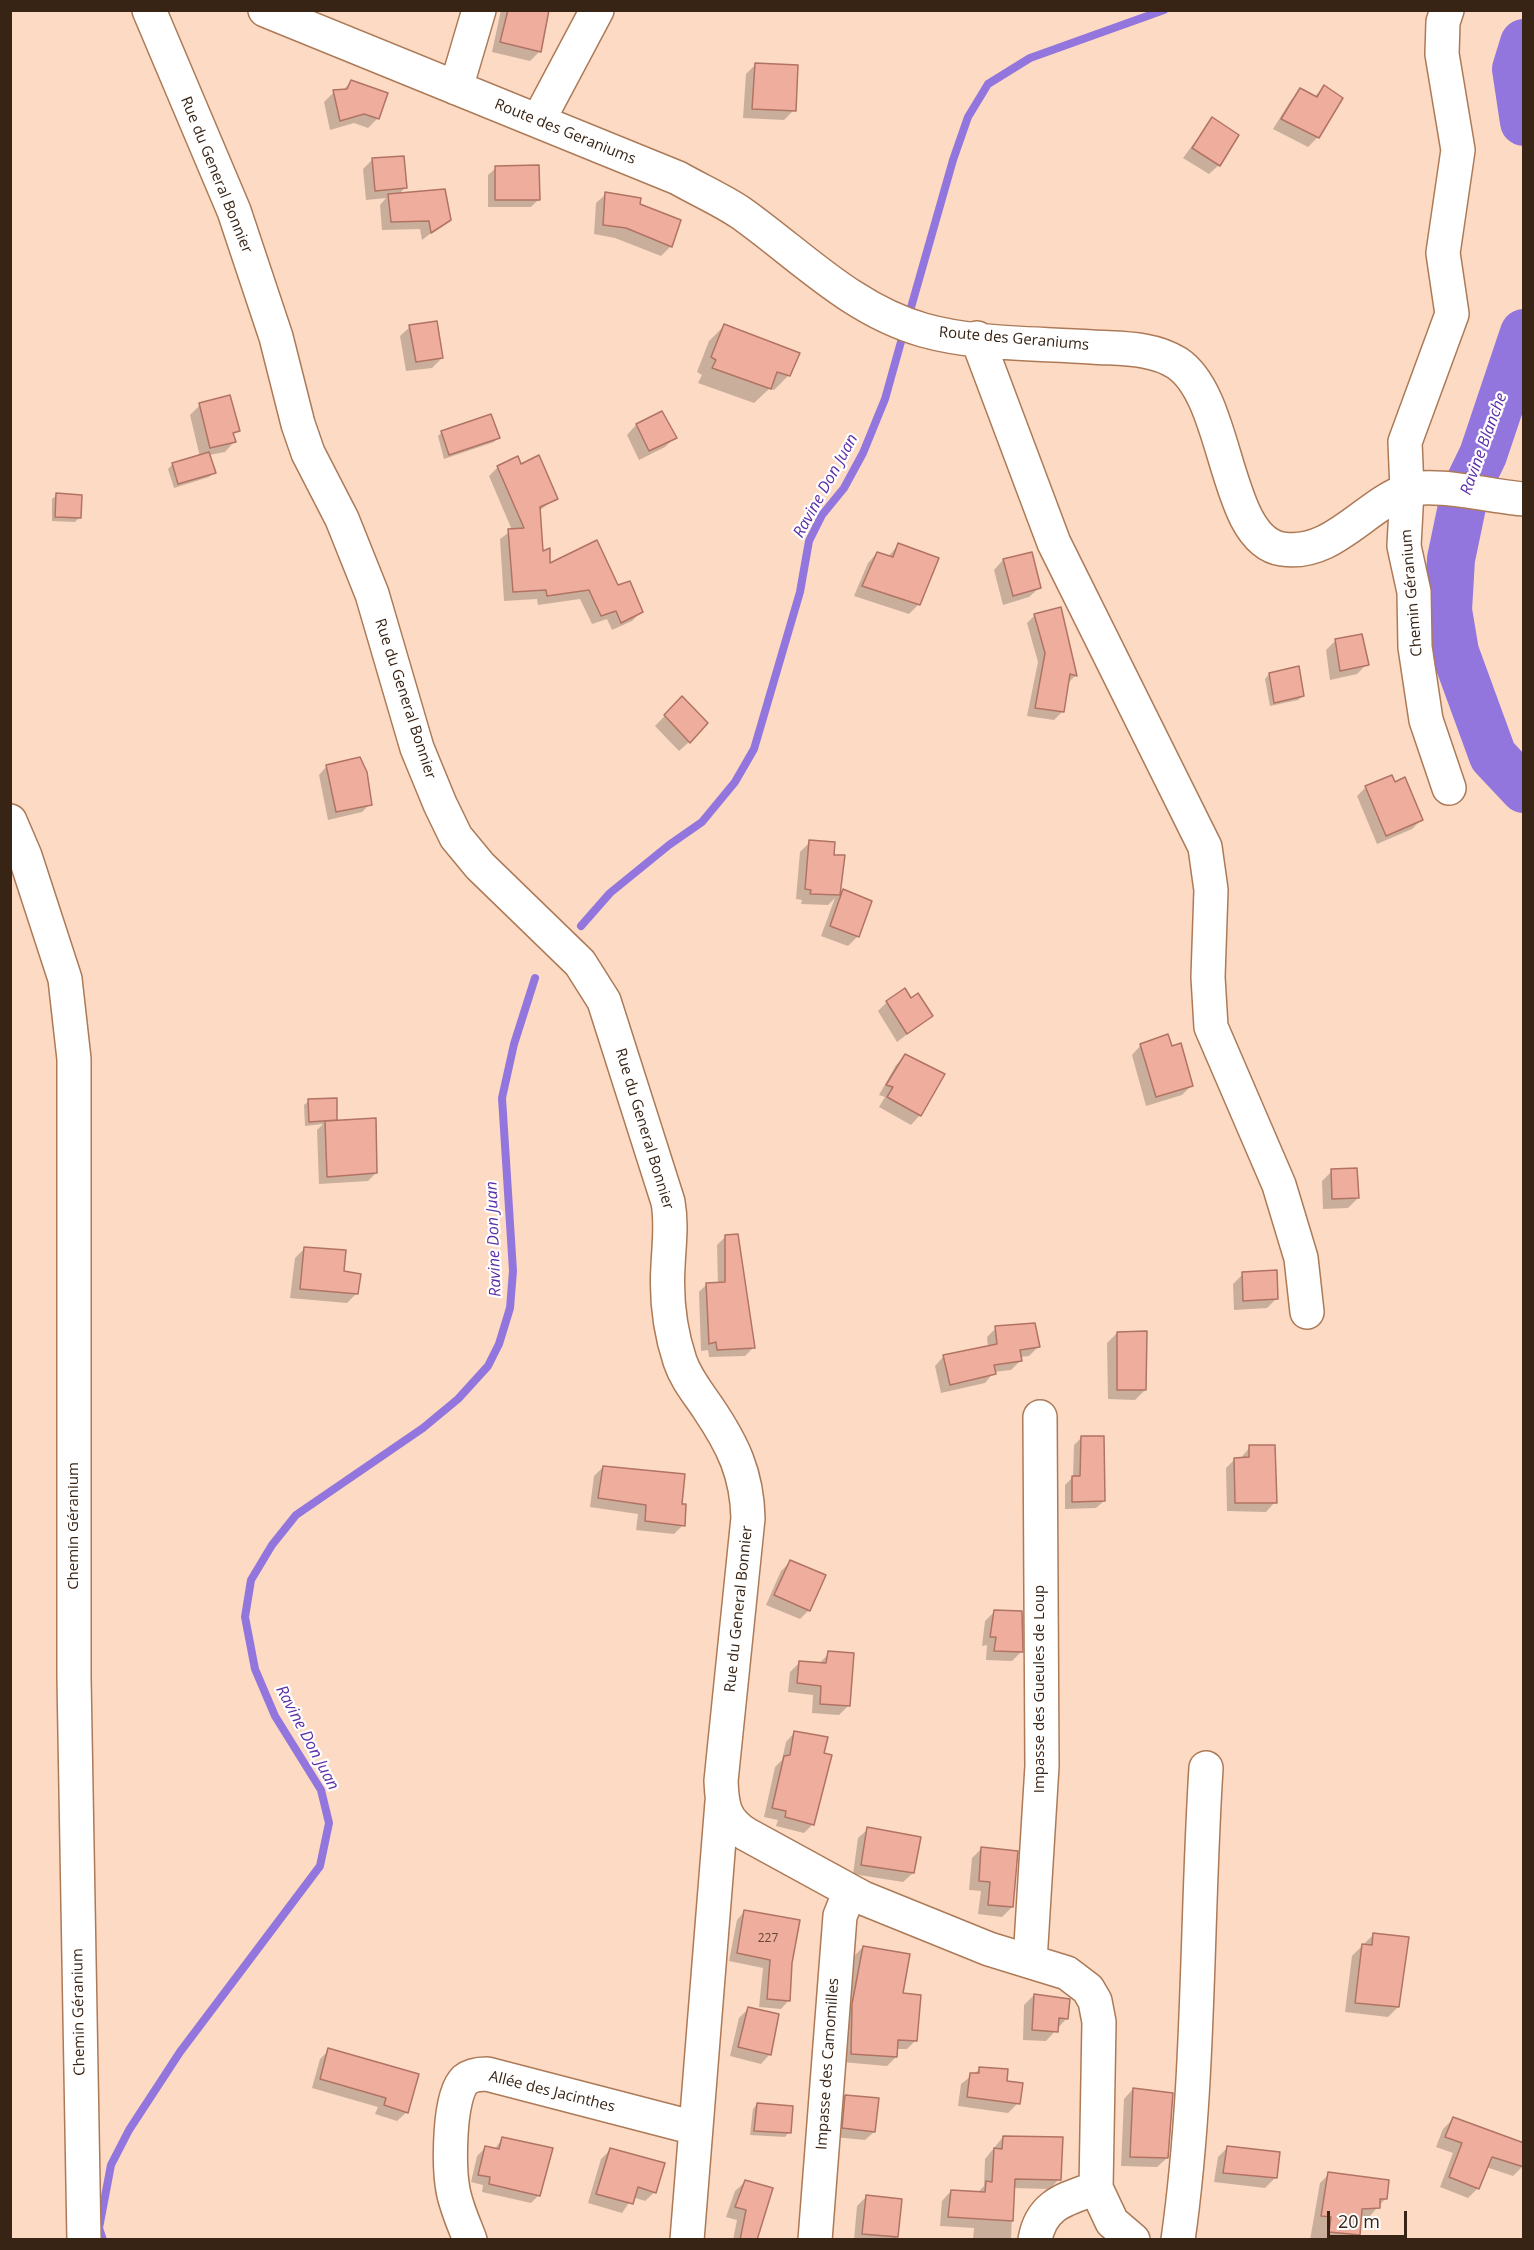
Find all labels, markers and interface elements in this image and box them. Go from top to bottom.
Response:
street label: Rue du General Bonnier [176,94,256,256]
street label: Route des Geraniums [492,95,638,169]
street label: Route des Geraniums [938,323,1090,355]
water label: Ravine Blanche [1457,390,1511,498]
water label: Ravine Don Juan [790,431,862,541]
street label: Chemin Géranium [1397,529,1427,657]
street label: Rue du General Bonnier [371,617,439,781]
street label: Rue du General Bonnier [611,1046,677,1212]
water label: Ravine Don Juan [482,1181,506,1297]
street label: Chemin Géranium [65,1462,83,1590]
street label: Rue du General Bonnier [721,1525,757,1693]
street label: Impasse des Gueules de Loup [1031,1585,1049,1793]
water label: Ravine Don Juan [271,1682,343,1794]
house number: 227 [758,1932,778,1946]
street label: Chemin Géranium [69,1948,89,2076]
street label: Impasse des Camomilles [813,1977,843,2151]
street label: Allée des Jacinthes [487,2068,617,2116]
scale bar [1330,2199,1410,2237]
text: 20 m [1338,2209,1380,2233]

